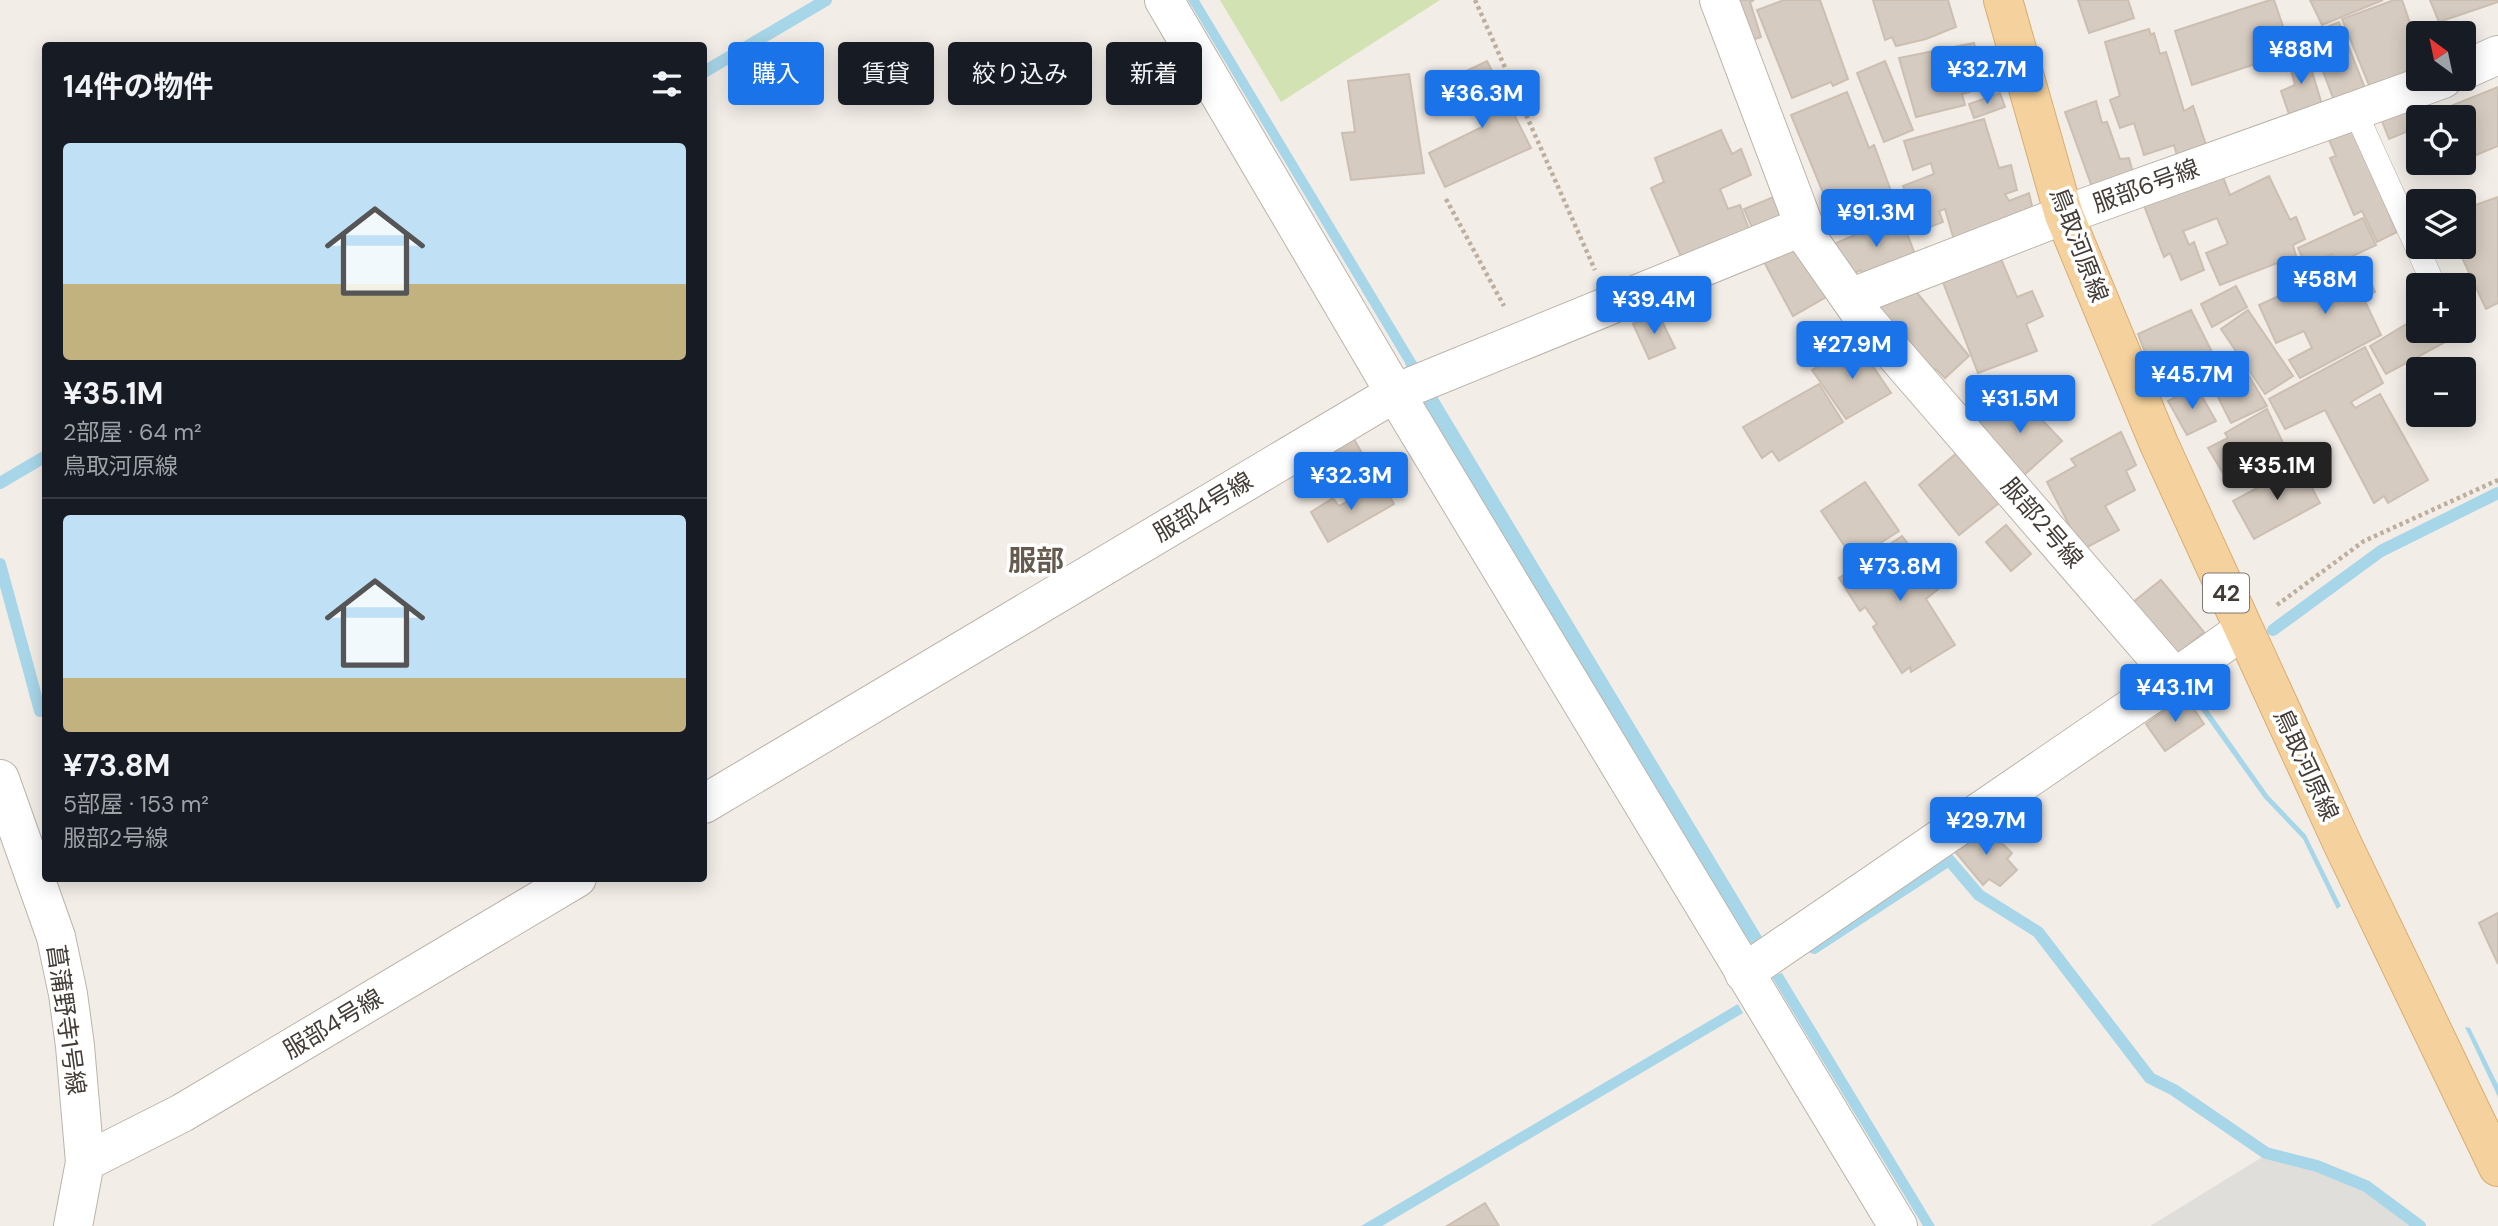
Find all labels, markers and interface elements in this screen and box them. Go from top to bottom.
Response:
north arrow [2406,21,2476,91]
map controls [2406,21,2476,427]
pin: ¥88M [2260,27,2342,86]
text: ¥88M [2269,34,2333,64]
chip: 購入 [728,42,824,105]
chip: 賃貸 [838,42,934,105]
chip: 絞り込み [948,42,1092,105]
chip: 新着 [1106,42,1202,105]
pin: ¥32.7M [1930,46,2044,106]
text: ¥32.7M [1947,54,2027,84]
icon: filters [648,65,686,103]
text: 14件の物件 [63,67,213,106]
pin: ¥36.3M [1425,71,1539,130]
text: ¥36.3M [1441,78,1523,108]
button: locate [2406,105,2476,175]
street label: 服部6号線 [2088,152,2203,219]
street label: 鳥取河原線 [2043,183,2115,306]
icon: home [312,188,438,314]
button: layers [2406,189,2476,259]
pin: ¥91.3M [1819,190,1933,249]
text: ¥91.3M [1837,197,1915,227]
pin: ¥58M [2284,256,2366,316]
text: ¥58M [2293,264,2357,294]
button: + [2406,273,2476,343]
pin: ¥39.4M [1597,276,1711,336]
text: ¥39.4M [1612,284,1696,314]
pin: ¥27.9M [1795,322,1909,381]
text: ¥27.9M [1812,329,1892,359]
pin: ¥45.7M [2135,352,2249,411]
button: − [2406,357,2476,427]
text: ¥45.7M [2151,359,2233,389]
text: ¥35.1M [63,374,163,413]
pin: ¥31.5M [1963,376,2077,435]
text: ¥31.5M [1981,383,2059,413]
text: 2部屋 · 64 m² [63,417,202,447]
pin: ¥35.1M [2220,442,2334,502]
text: ¥35.1M [2239,450,2315,480]
text: 鳥取河原線 [63,451,178,481]
pin: ¥32.3M [1294,452,1408,512]
text: ¥32.3M [1310,460,1392,490]
street label: 服部4号線 [1147,465,1258,548]
street label: 服部2号線 [1995,471,2090,574]
district label: 服部 [1008,542,1064,579]
pin: ¥73.8M [1843,544,1957,603]
text: ¥73.8M [1859,551,1941,581]
icon: home [312,560,438,686]
road number: 42 [2203,573,2249,612]
pin: ¥43.1M [2118,664,2232,724]
text: ¥43.1M [2136,672,2214,702]
street label: 鳥取河原線 [2267,704,2346,826]
text: ¥73.8M [63,746,170,785]
text: 5部屋 · 153 m² [63,789,209,819]
pin: ¥29.7M [1929,798,2043,857]
text: ¥29.7M [1946,805,2026,835]
text: 服部2号線 [63,823,168,853]
street label: 菖蒲野寺1号線 [41,943,92,1097]
street label: 服部4号線 [277,982,388,1065]

